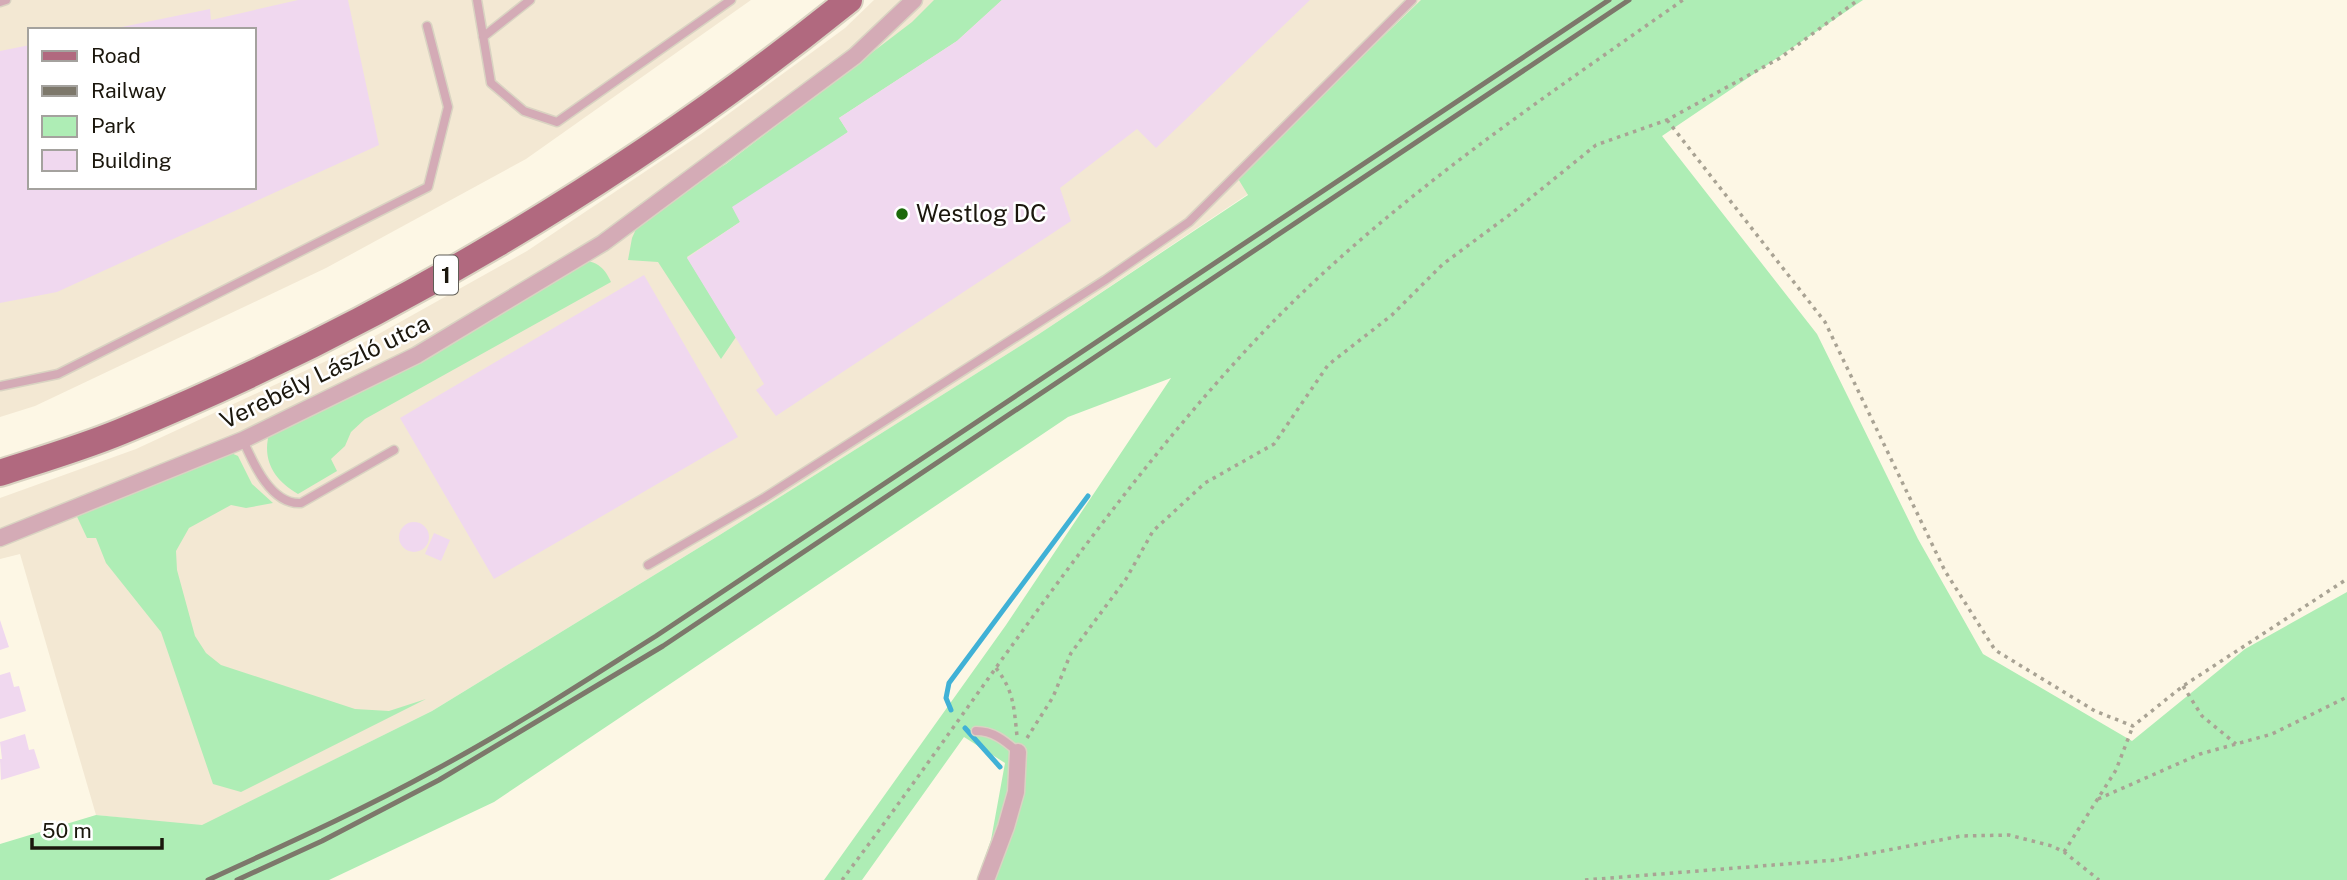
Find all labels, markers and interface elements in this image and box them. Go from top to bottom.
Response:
legend [28,28,256,189]
text: Road [91,43,141,68]
text: Railway [91,78,167,103]
text: Park [91,113,136,138]
text: Building [91,148,172,173]
place label: Westlog DC [916,199,1047,227]
marker: Westlog DC [894,206,910,222]
road number: 1 [434,256,458,294]
street label: Verebély László utca [215,308,434,434]
scale bar [32,806,161,850]
text: 50 m [42,818,92,843]

